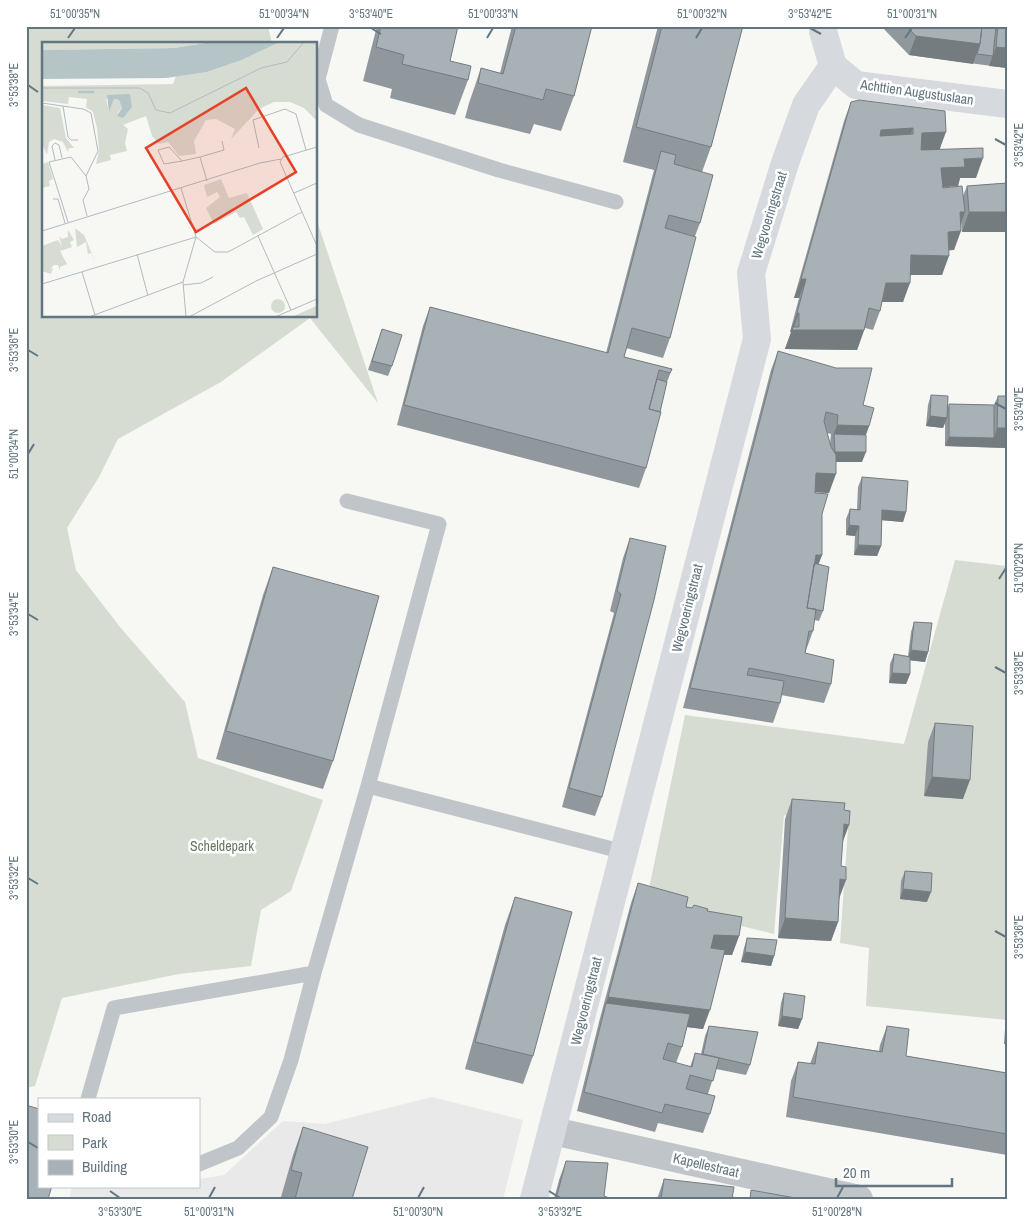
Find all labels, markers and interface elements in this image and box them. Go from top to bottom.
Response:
text: 51°00'35"N [50,6,100,22]
text: 51°00'34"N [259,6,309,22]
text: 3°53'40"E [349,6,393,22]
text: 51°00'33"N [468,6,518,22]
text: 51°00'32"N [677,6,727,22]
text: 3°53'42"E [788,6,832,22]
text: 51°00'31"N [887,6,937,22]
inset map [42,42,318,318]
text: 3°53'38"E [6,63,22,107]
street label: Achttien Augustuslaan [858,75,975,109]
text: 3°53'42"E [1011,123,1027,167]
street label: Wegvoeringstraat [747,169,791,261]
text: 3°53'36"E [6,328,22,372]
text: 3°53'40"E [1011,387,1027,431]
text: 51°00'34"N [6,429,22,479]
text: 51°00'29"N [1011,543,1027,593]
street label: Wegvoeringstraat [667,562,707,654]
text: 3°53'34"E [6,592,22,636]
text: 3°53'38"E [1011,651,1027,695]
park label: Scheldepark [190,837,254,855]
text: 3°53'32"E [6,856,22,900]
text: 3°53'36"E [1011,915,1027,959]
street label: Wegvoeringstraat [566,955,606,1047]
legend [38,1098,200,1188]
text: Road [82,1106,111,1127]
text: 3°53'30"E [6,1120,22,1164]
text: Park [82,1132,108,1153]
street label: Kapellestraat [671,1149,741,1181]
scale bar [836,1155,952,1187]
text: Building [82,1156,127,1177]
text: 20 m [843,1162,870,1183]
text: 3°53'30"E [98,1204,142,1220]
text: 51°00'31"N [184,1204,234,1220]
text: 51°00'30"N [393,1204,443,1220]
text: 3°53'32"E [538,1204,582,1220]
text: 51°00'28"N [812,1204,862,1220]

